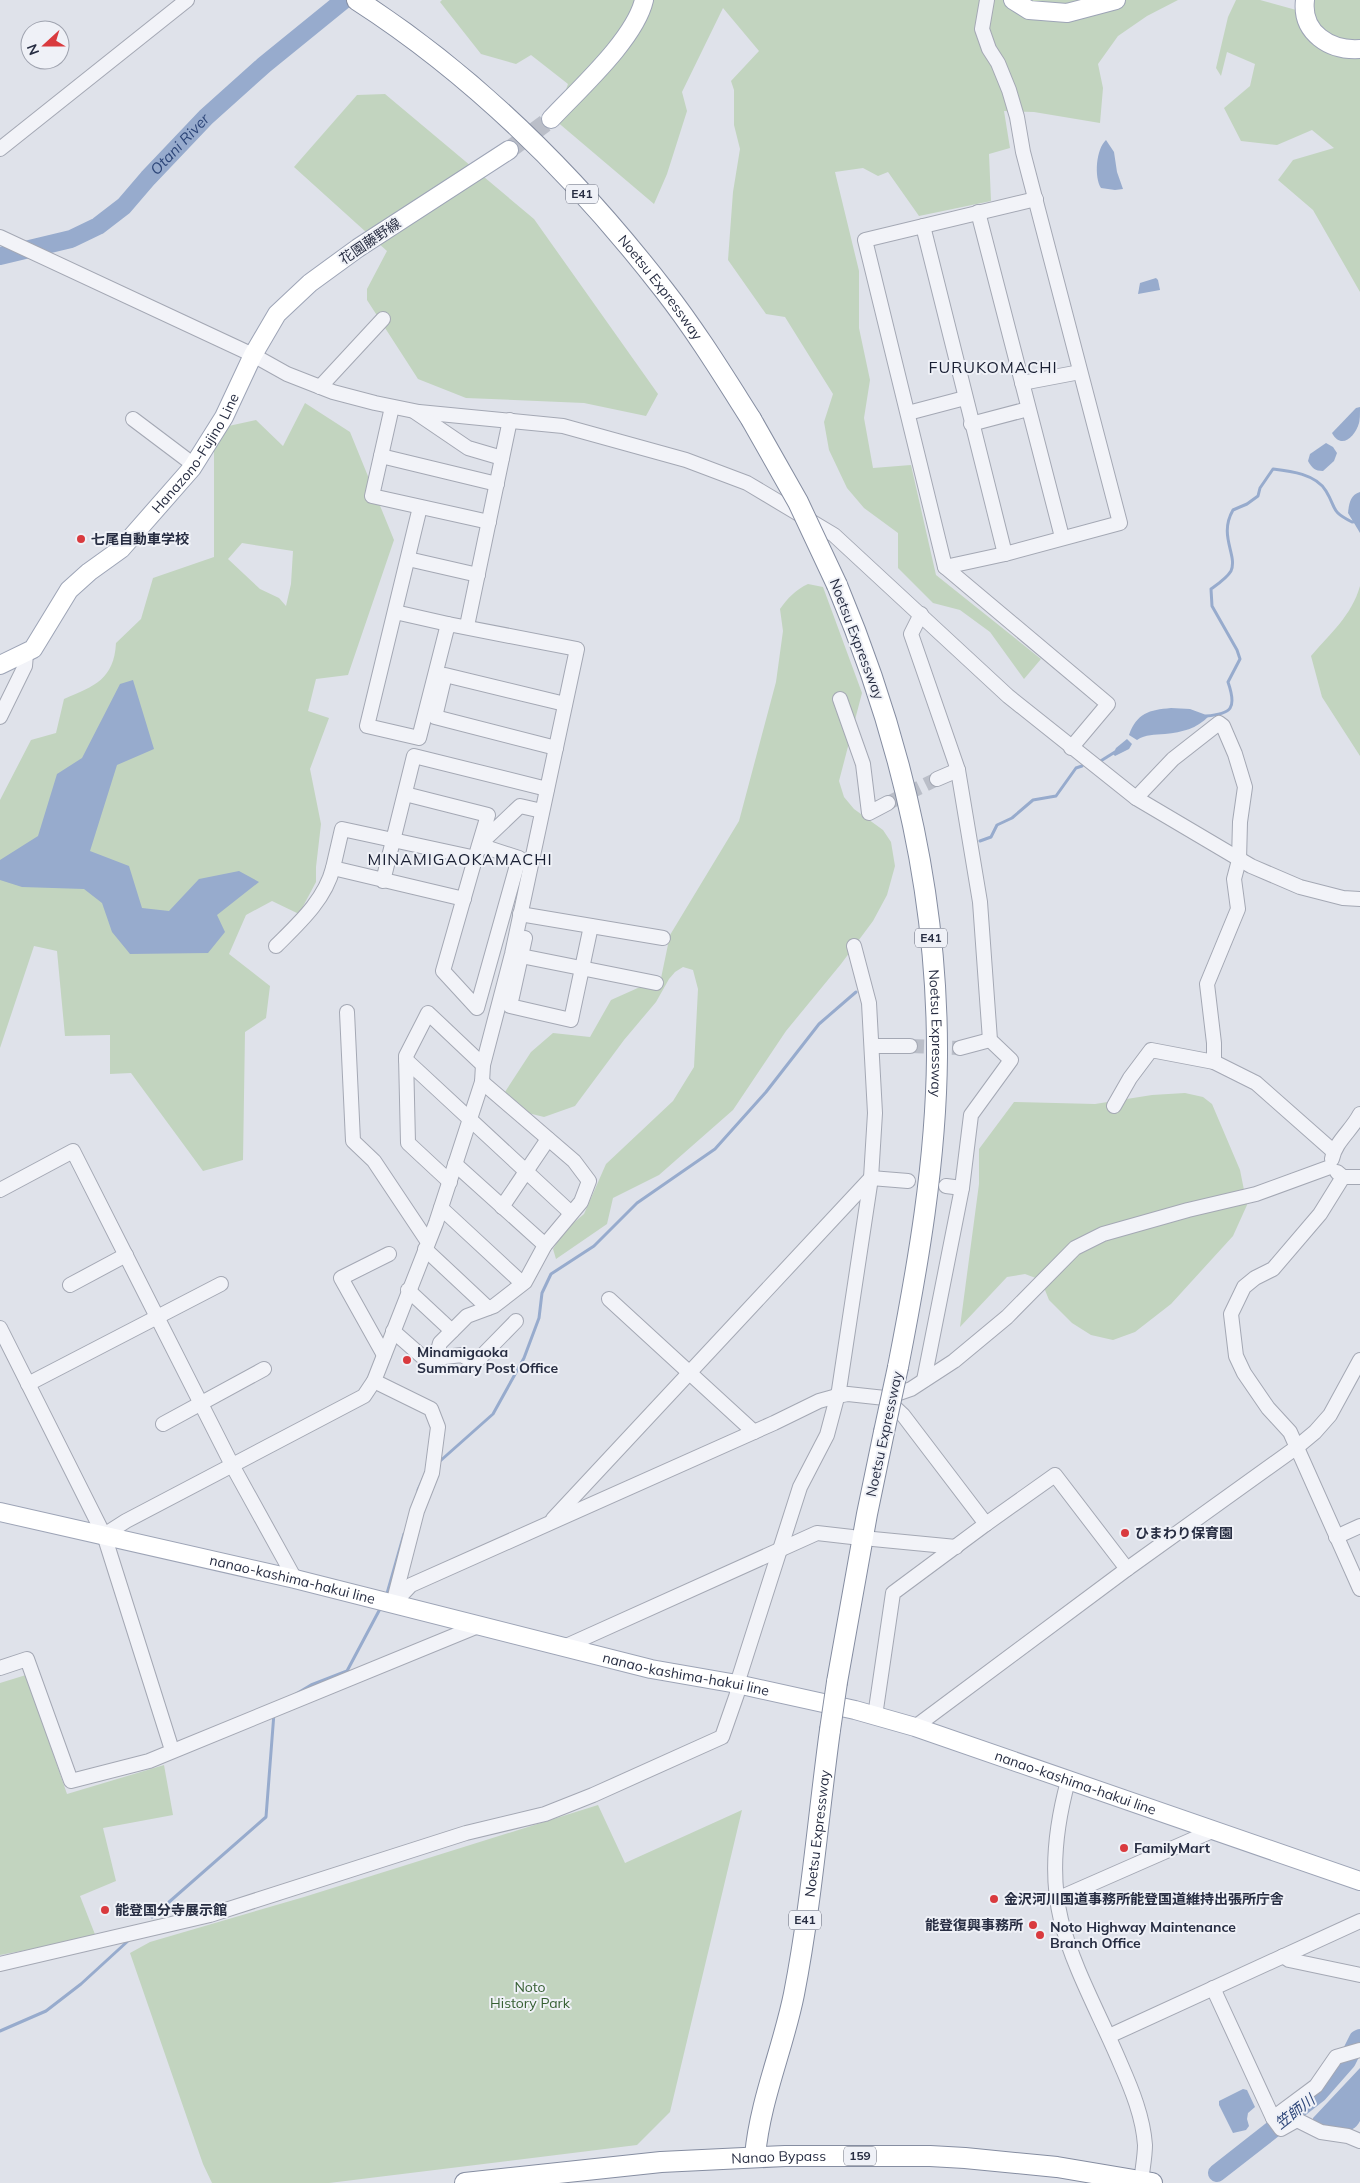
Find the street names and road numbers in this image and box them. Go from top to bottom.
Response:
road number: E41 [566,184,598,203]
street label: 花園藤野線 [336,214,404,268]
street label: Noetsu Expressway [614,231,707,344]
street label: Hanazono-Fujino Line [148,390,243,517]
street label: Noetsu Expressway [826,576,889,702]
road number: E41 [915,928,947,948]
street label: Noetsu Expressway [925,969,946,1098]
street label: Noetsu Expressway [862,1369,906,1498]
street label: nanao-kashima-hakui line [208,1551,377,1608]
street label: nanao-kashima-hakui line [601,1648,771,1700]
street label: nanao-kashima-hakui line [992,1746,1159,1819]
street label: Noetsu Expressway [801,1768,834,1898]
road number: E41 [789,1910,821,1930]
road number: 159 [844,2146,876,2166]
street label: Nanao Bypass [731,2147,826,2168]

